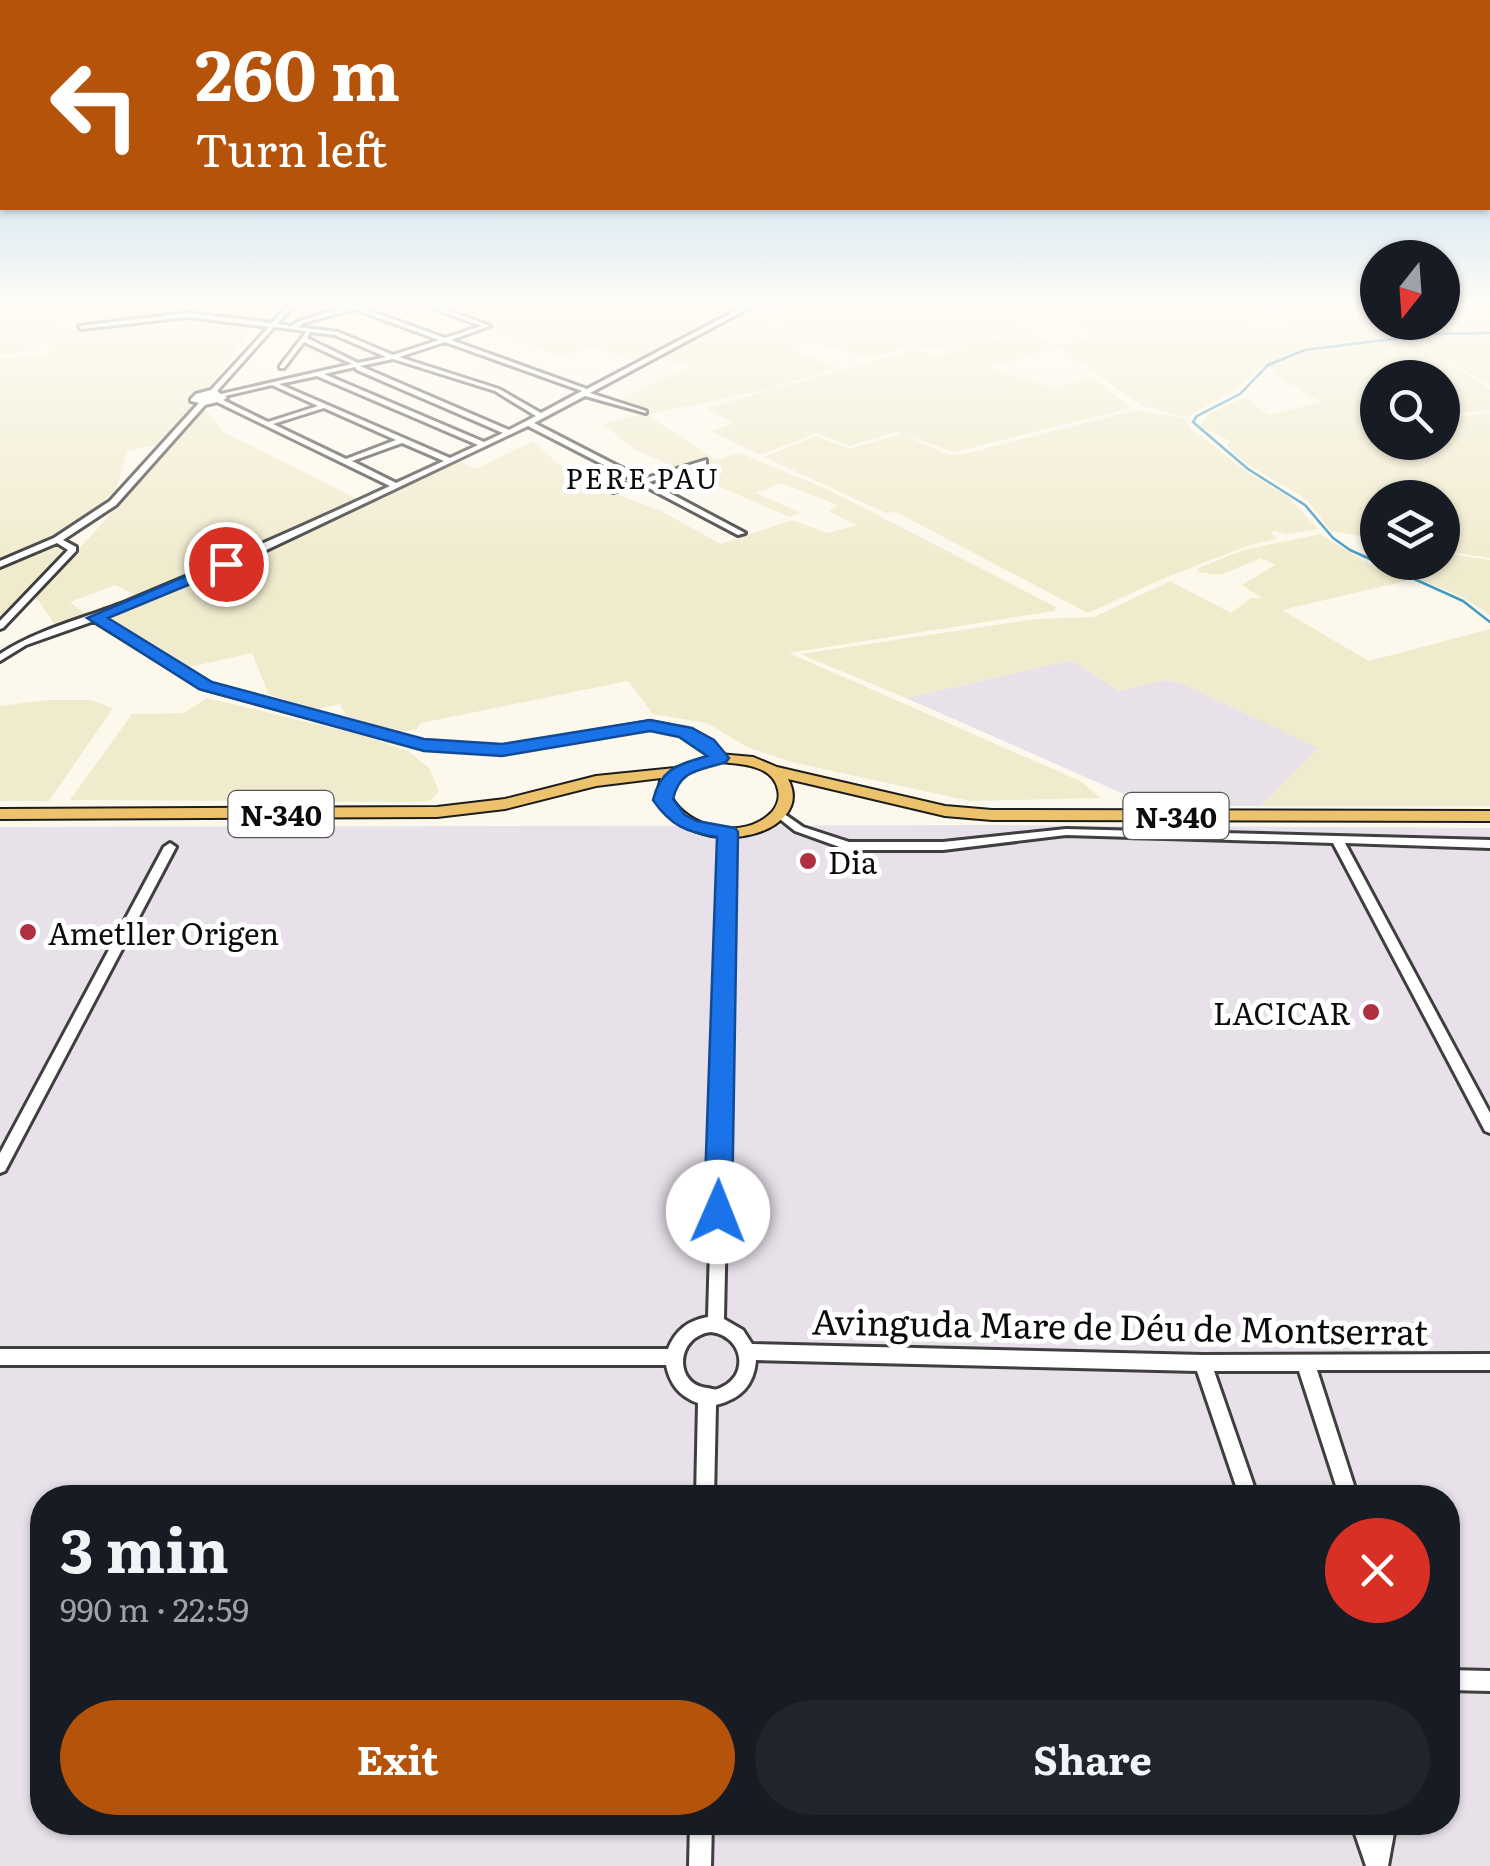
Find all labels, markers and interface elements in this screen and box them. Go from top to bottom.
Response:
text: 260 m [195,19,400,123]
icon: left [30,40,160,170]
text: Turn left [195,114,387,181]
north arrow [1360,240,1460,340]
map controls [1360,240,1460,580]
button: search [1360,360,1460,460]
district label: PERE PAU [565,456,721,498]
button: layers [1360,480,1460,580]
pin [184,522,269,607]
icon: arrive [199,537,254,592]
road number: N-340 [228,791,334,837]
road number: N-340 [1124,793,1228,839]
place label: Dia [828,839,878,883]
marker: Dia [797,850,819,872]
place label: Ametller Origen [48,910,279,954]
marker: Ametller Origen [17,921,39,943]
place label: LACICAR [1213,990,1351,1034]
marker: LACICAR [1360,1001,1382,1023]
position arrow [666,1160,770,1264]
street label: Avinguda Mare de Déu de Montserrat [811,1294,1429,1356]
text: 3 min [60,1502,229,1591]
button: close [1325,1518,1430,1623]
text: 990 m · 22:59 [60,1584,249,1632]
button: Exit [60,1700,735,1815]
button: Share [755,1700,1430,1815]

